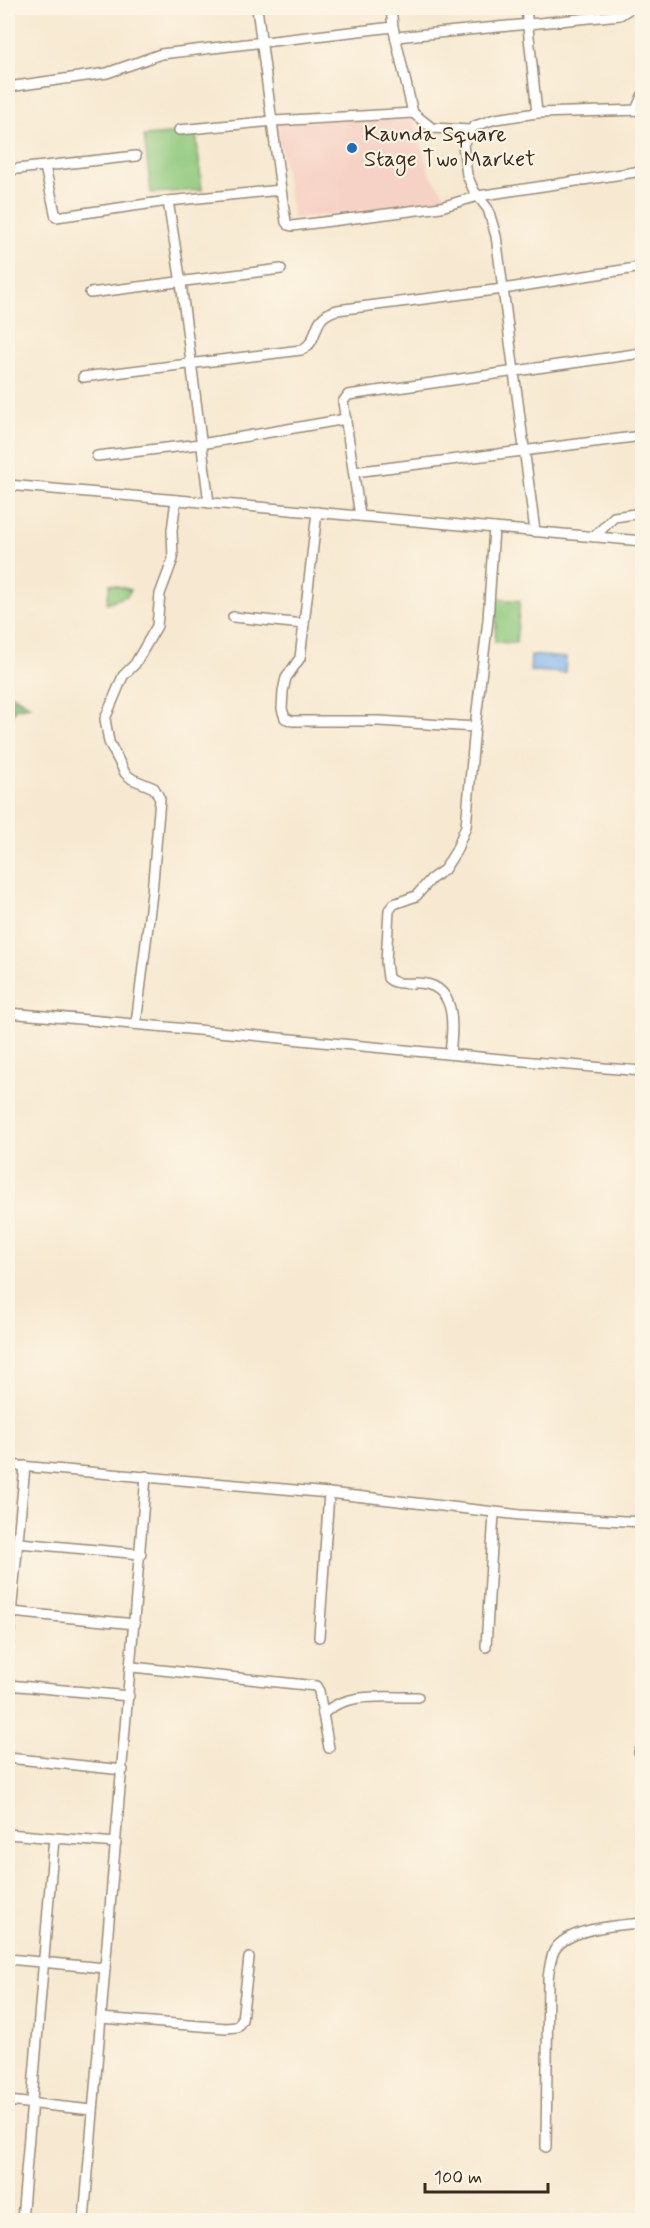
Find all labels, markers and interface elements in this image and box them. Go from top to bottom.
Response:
place label: Kaunda Square Stage Two Market [364,121,536,177]
marker: Kaunda Square Stage Two Market [345,141,359,155]
scale bar [425,2156,548,2194]
text: 100 m [434,2166,482,2190]

